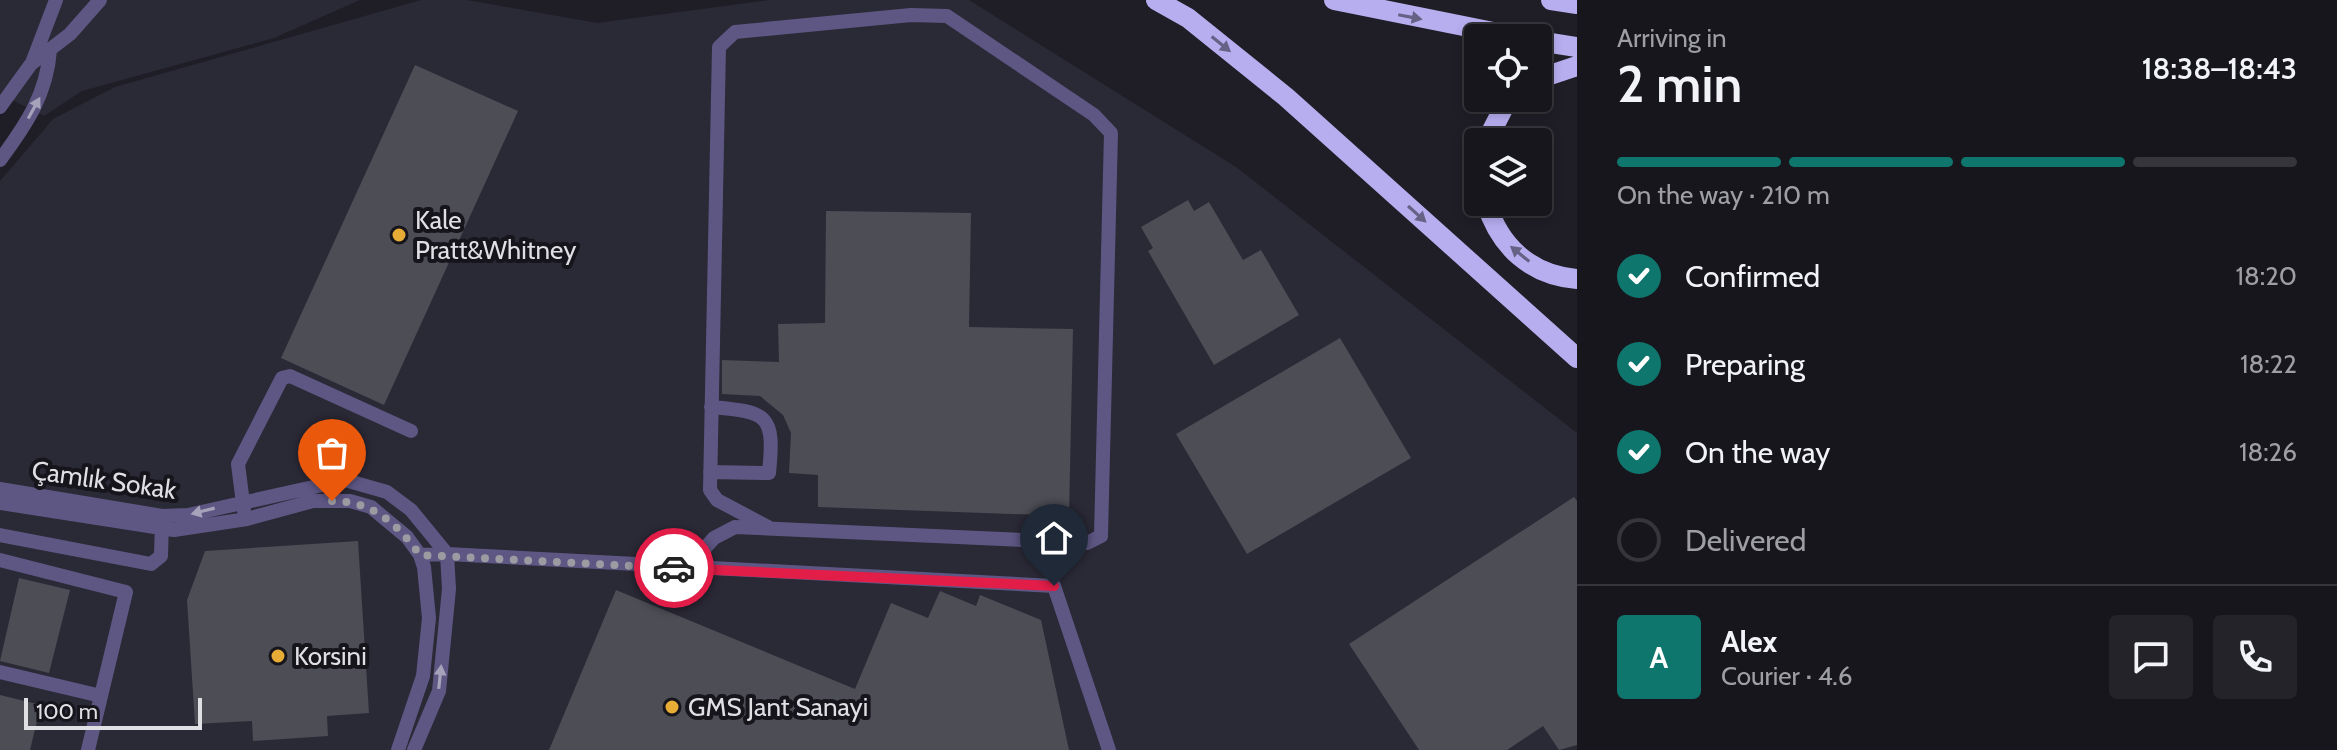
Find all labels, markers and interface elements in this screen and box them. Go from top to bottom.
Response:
one-way arrow [1398,11,1423,23]
text: Arriving in [1617,22,1727,54]
map controls [1464,24,1552,216]
button: locate [1464,24,1552,112]
one-way arrow [1210,35,1230,52]
text: 18:38–18:43 [2142,50,2297,87]
text: 2 min [1617,52,1742,115]
one-way arrow [27,97,41,119]
button: layers [1464,128,1552,216]
text: On the way · 210 m [1617,179,1830,211]
place label: Kale Pratt&Whitney [415,204,576,266]
one-way arrow [1407,205,1427,223]
marker: Kale Pratt&Whitney [390,226,408,244]
one-way arrow [1509,246,1530,263]
icon: check [1617,254,1661,298]
text: Confirmed [1685,258,1820,295]
text: 18:20 [2236,260,2297,292]
icon: check [1617,342,1661,386]
text: Preparing [1685,346,1805,383]
text: 18:22 [2240,348,2297,380]
pin [298,419,366,501]
icon: check [1617,430,1661,474]
icon: bag [310,431,354,475]
text: On the way [1685,434,1830,471]
text: 18:26 [2239,436,2297,468]
street label: Çamlık Sokak [30,454,179,506]
pin [1020,504,1088,586]
one-way arrow [190,506,215,518]
icon: home [1032,516,1076,560]
text: Delivered [1685,522,1806,559]
courier [634,528,714,608]
icon: car [652,546,696,590]
button: chat [2109,615,2193,699]
button: phone [2213,615,2297,699]
text: Alex [1721,623,1777,660]
text: A [1650,639,1668,676]
place label: Korsini [294,640,367,672]
marker: Korsini [269,647,287,665]
text: Courier · 4.6 [1721,660,1853,692]
one-way arrow [434,664,447,689]
place label: GMS Jant Sanayi [688,691,868,723]
scale bar [24,694,202,730]
text: 100 m [36,698,98,725]
marker: GMS Jant Sanayi [663,698,681,716]

